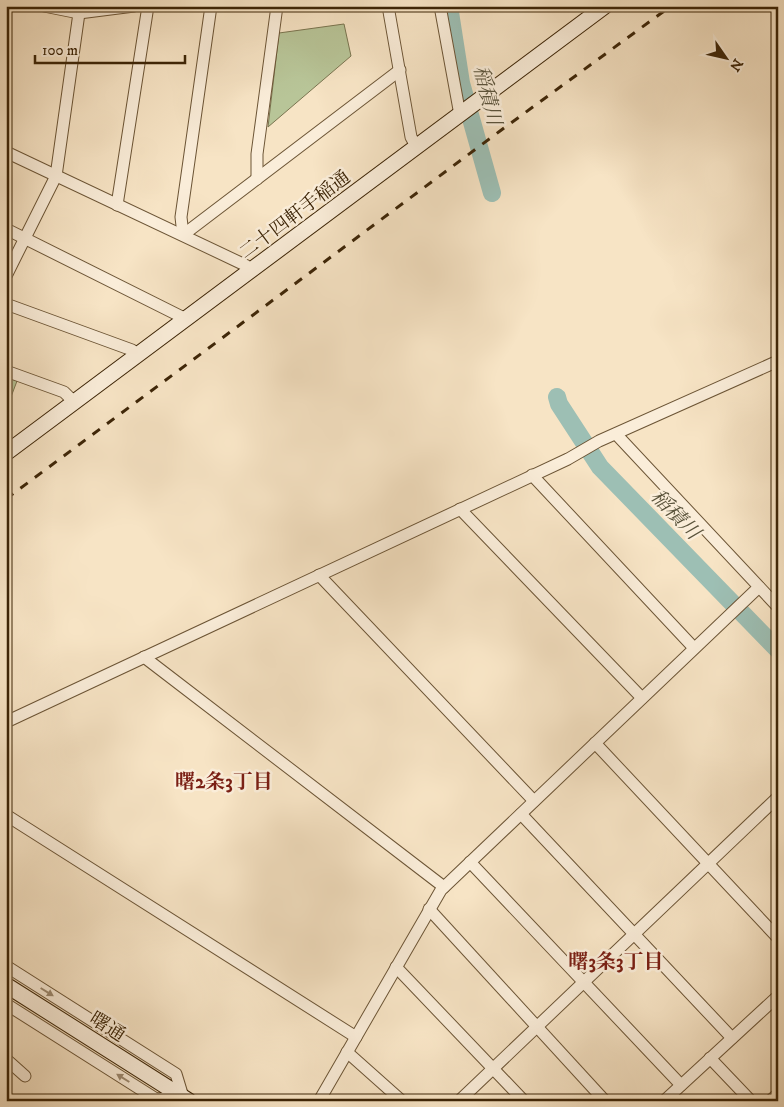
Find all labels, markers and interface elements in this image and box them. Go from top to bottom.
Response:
scale bar [35,32,185,64]
north arrow [702,32,752,82]
text: 100 m [42,41,78,60]
text: N [725,55,747,75]
water label: 稲積川 [467,63,506,129]
street label: 二十四軒手稲通 [235,166,355,264]
water label: 稲積川 [645,485,706,547]
district label: 曙2条3丁目 [175,770,273,795]
district label: 曙3条3丁目 [569,950,663,975]
one-way arrow [41,988,54,997]
street label: 曙通 [85,1007,129,1047]
one-way arrow [116,1073,130,1083]

